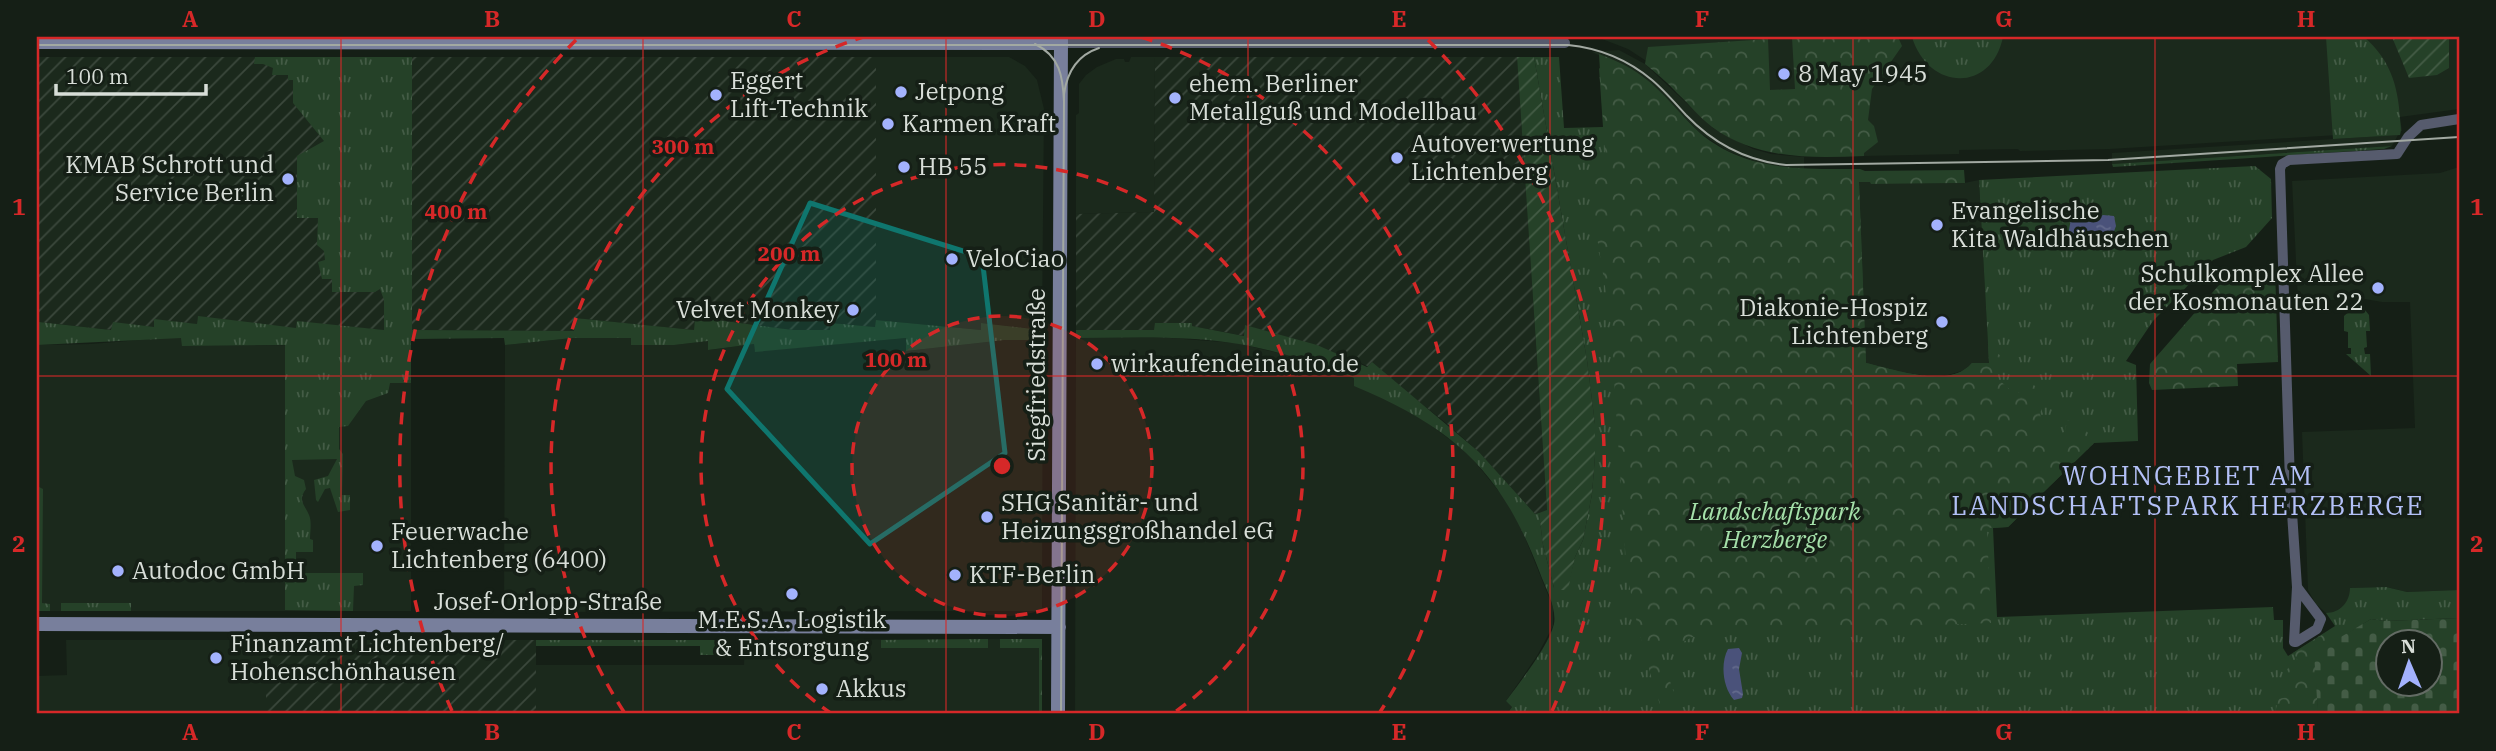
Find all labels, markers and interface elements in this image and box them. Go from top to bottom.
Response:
text: A [182,3,198,33]
text: B [484,3,500,33]
text: C [786,3,802,33]
text: D [1088,3,1106,33]
text: E [1391,3,1407,33]
text: F [1695,3,1709,33]
text: G [1995,3,2013,33]
text: H [2297,3,2315,33]
scale bar [56,52,206,96]
place label: 8 May 1945 [1798,57,1928,89]
text: 100 m [66,62,129,90]
place label: Eggert Lift-Technik [730,64,868,124]
marker: 8 May 1945 [1776,66,1792,82]
place label: ehem. Berliner Metallguß und Modellbau [1189,67,1477,127]
place label: Jetpong [915,75,1004,107]
marker: Jetpong [893,84,909,100]
marker: Eggert Lift-Technik [708,87,724,103]
marker: ehem. Berliner Metallguß und Modellbau [1167,90,1183,106]
place label: Karmen Kraft [902,107,1056,139]
marker: Karmen Kraft [880,116,896,132]
place label: Autoverwertung Lichtenberg [1411,127,1594,187]
text: 300 m [651,132,715,160]
place label: KMAB Schrott und Service Berlin [65,148,274,208]
place label: HB 55 [918,150,987,182]
marker: Autoverwertung Lichtenberg [1389,150,1405,166]
marker: HB 55 [896,159,912,175]
marker: KMAB Schrott und Service Berlin [280,171,296,187]
text: 1 [12,191,26,221]
text: 1 [2470,191,2484,221]
place label: Evangelische Kita Waldhäuschen [1951,194,2169,254]
text: 400 m [424,197,488,225]
marker: Evangelische Kita Waldhäuschen [1929,217,1945,233]
text: 200 m [757,239,821,267]
place label: VeloCiao [966,242,1064,274]
marker: VeloCiao [944,251,960,267]
place label: Schulkomplex Allee der Kosmonauten 22 [2128,257,2364,317]
marker: Schulkomplex Allee der Kosmonauten 22 [2370,280,2386,296]
street label: Siegfriedstraße [1020,288,1052,462]
place label: Diakonie-Hospiz Lichtenberg [1739,291,1928,351]
place label: Velvet Monkey [676,293,839,325]
marker: Velvet Monkey [845,302,861,318]
marker: Diakonie-Hospiz Lichtenberg [1934,314,1950,330]
text: 100 m [864,345,928,373]
place label: wirkaufendeinauto.de [1111,347,1359,379]
marker: wirkaufendeinauto.de [1089,356,1105,372]
centre of rings [990,454,1014,478]
district label: WOHNGEBIET AM LANDSCHAFTSPARK HERZBERGE [1951,458,2425,522]
place label: SHG Sanitär- und Heizungsgroßhandel eG [1001,486,1274,546]
park label: Landschaftspark Herzberge [1688,495,1861,555]
marker: SHG Sanitär- und Heizungsgroßhandel eG [979,509,995,525]
place label: Feuerwache Lichtenberg (6400) [391,515,607,575]
text: 2 [12,528,26,558]
text: 2 [2470,528,2484,558]
marker: Feuerwache Lichtenberg (6400) [369,538,385,554]
place label: Autodoc GmbH [132,554,305,586]
place label: KTF-Berlin [969,558,1095,590]
marker: Autodoc GmbH [110,563,126,579]
marker: KTF-Berlin [947,567,963,583]
street label: Josef-Orlopp-Straße [434,585,662,617]
marker: M.E.S.A. Logistik & Entsorgung [784,586,800,602]
place label: M.E.S.A. Logistik & Entsorgung [698,603,886,663]
place label: Finanzamt Lichtenberg/ Hohenschönhausen [230,627,504,687]
north arrow [2374,628,2444,698]
text: N [2400,634,2416,658]
marker: Finanzamt Lichtenberg/ Hohenschönhausen [208,650,224,666]
place label: Akkus [836,672,907,704]
marker: Akkus [814,681,830,697]
text: A [182,716,198,746]
text: B [484,716,500,746]
text: C [786,716,802,746]
text: D [1088,716,1106,746]
text: E [1391,716,1407,746]
text: F [1695,716,1709,746]
text: G [1995,716,2013,746]
text: H [2297,716,2315,746]

